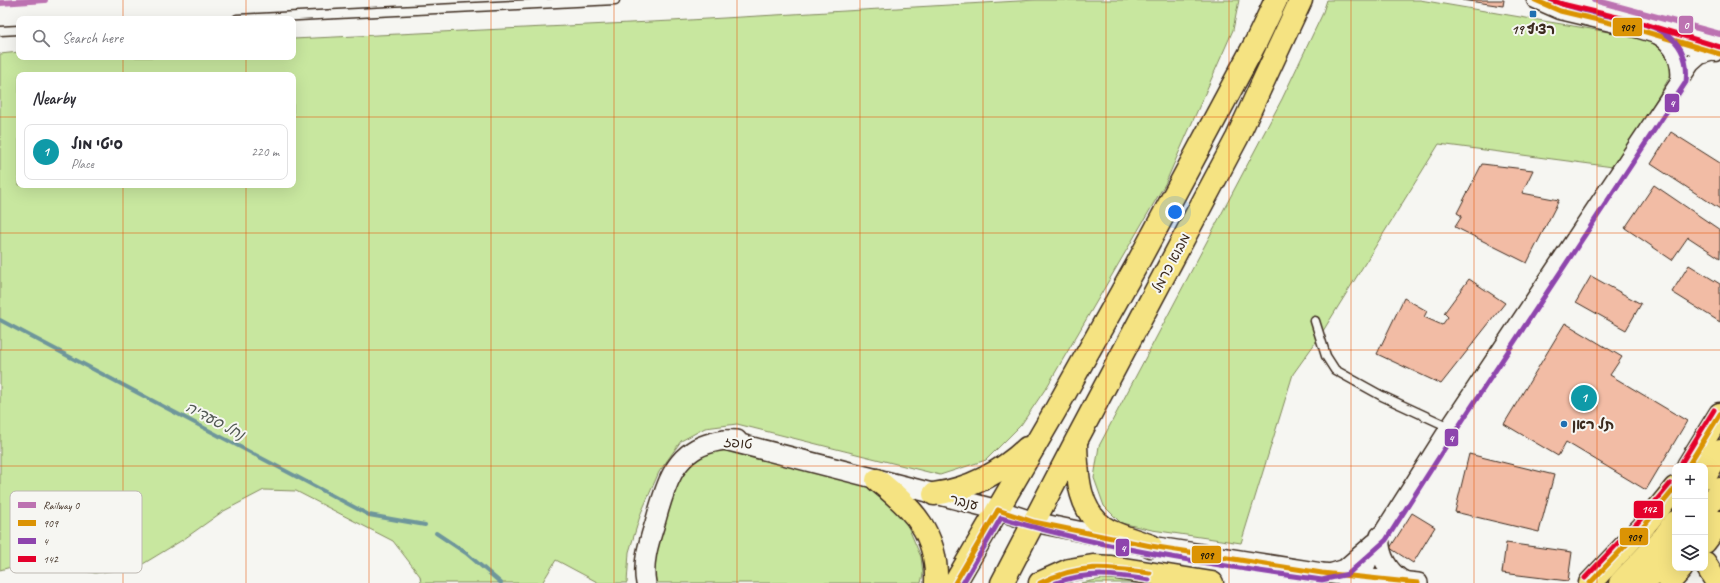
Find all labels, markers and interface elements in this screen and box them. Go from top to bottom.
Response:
marker: רציף 19 [1528,9,1538,19]
line badge: 0 [1678,15,1694,34]
search box [16,16,296,60]
line badge: 909 [1612,17,1643,37]
text: 0 [1684,18,1690,32]
text: 909 [1620,20,1635,34]
place label: רציף 19 [1511,21,1555,38]
icon: search [30,27,52,49]
text: Search here [62,29,123,48]
text: Nearby [32,88,75,109]
line badge: 4 [1664,93,1680,113]
text: 4 [1670,96,1677,110]
text: סיטי מול [71,135,123,154]
text: 1 [43,144,49,160]
text: 220 m [251,144,279,160]
text: Place [71,156,94,172]
your location [1165,202,1185,222]
street label: מבוא כרמל [1148,230,1194,296]
pin: 1 [1571,383,1597,413]
water label: נחל סעדיה [182,398,249,445]
place label: תל ראן [1572,416,1614,433]
marker: תל ראן [1559,419,1569,429]
line badge: 4 [1444,428,1459,447]
text: 4 [1449,431,1456,445]
street label: טופז [723,433,753,453]
map controls [1672,463,1708,571]
button: + [1672,463,1708,499]
street label: ענבר [948,490,980,514]
legend [10,491,142,573]
text: Railway 0 [43,498,80,512]
button: − [1672,499,1708,535]
line badge: 142 [1633,500,1664,519]
text: 142 [1642,502,1657,516]
text: 909 [43,516,59,530]
line badge: 909 [1619,527,1649,546]
text: 909 [1627,530,1642,544]
text: 4 [43,534,49,548]
button: layers [1672,535,1708,571]
line badge: 4 [1115,538,1130,557]
text: 4 [1121,541,1128,555]
line badge: 909 [1191,545,1222,564]
text: 909 [1199,548,1214,562]
text: 142 [43,552,59,566]

